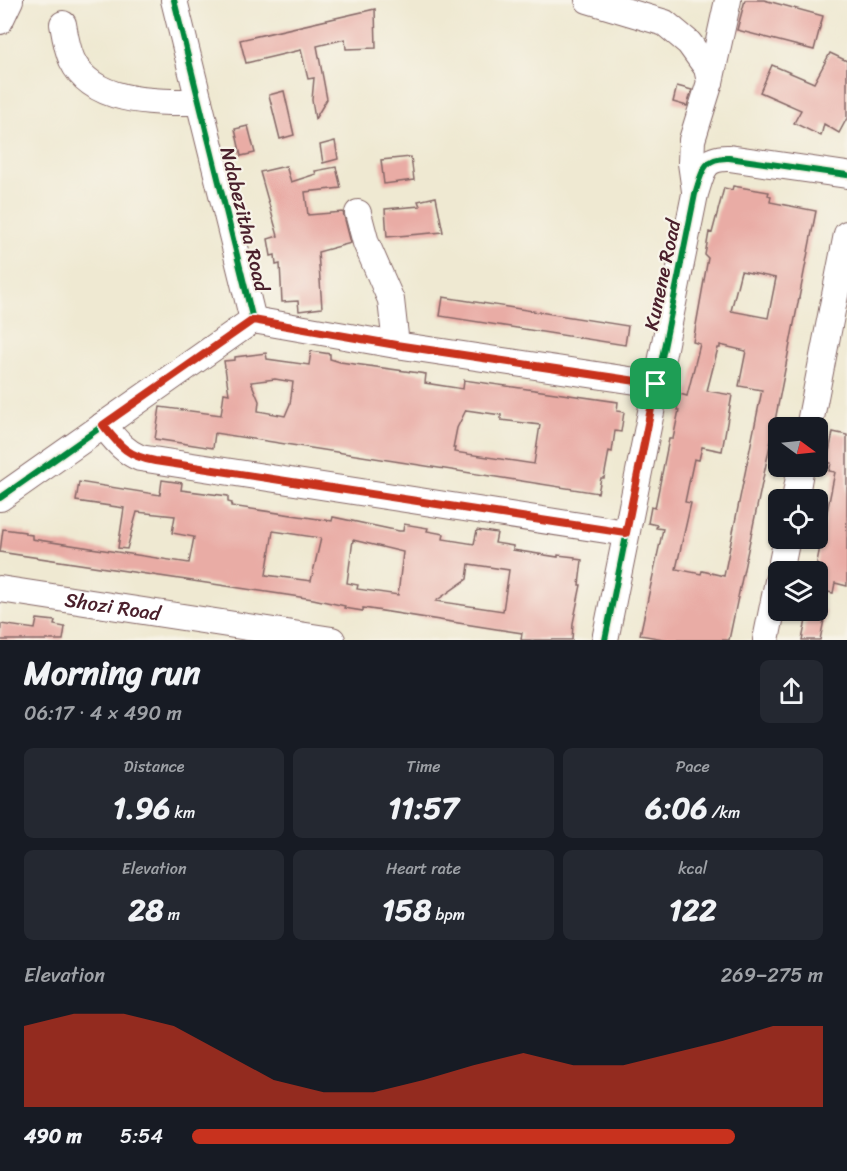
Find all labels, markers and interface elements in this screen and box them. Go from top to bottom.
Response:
street label: Ndabezitha Road [210,143,280,296]
street label: Kunene Road [634,215,692,334]
pin [630,358,681,409]
icon: arrive [639,367,672,400]
north arrow [768,417,828,477]
map controls [768,417,828,621]
button: locate [768,489,828,549]
button: layers [768,561,828,621]
street label: Shozi Road [62,582,164,632]
text: Morning run [24,644,200,702]
button: share [760,660,823,723]
text: 06:17 · 4 × 490 m [24,696,182,731]
text: Distance [124,752,185,781]
text: Time [407,752,440,781]
text: Pace [676,752,710,781]
text: 1.96 [113,781,170,835]
text: 11:57 [388,781,459,835]
text: 6:06 [645,781,707,835]
text: km [170,798,195,827]
text: /km [707,798,740,827]
text: Elevation [122,854,187,883]
text: Heart rate [386,854,461,883]
text: kcal [678,854,707,883]
text: 28 [128,883,164,937]
text: 158 [382,883,431,937]
text: 122 [669,883,717,937]
text: m [164,900,180,929]
text: bpm [431,900,465,929]
text: Elevation [24,958,105,993]
text: 269–275 m [721,958,823,993]
text: 490 m [24,1119,82,1154]
text: 5:54 [120,1119,163,1154]

